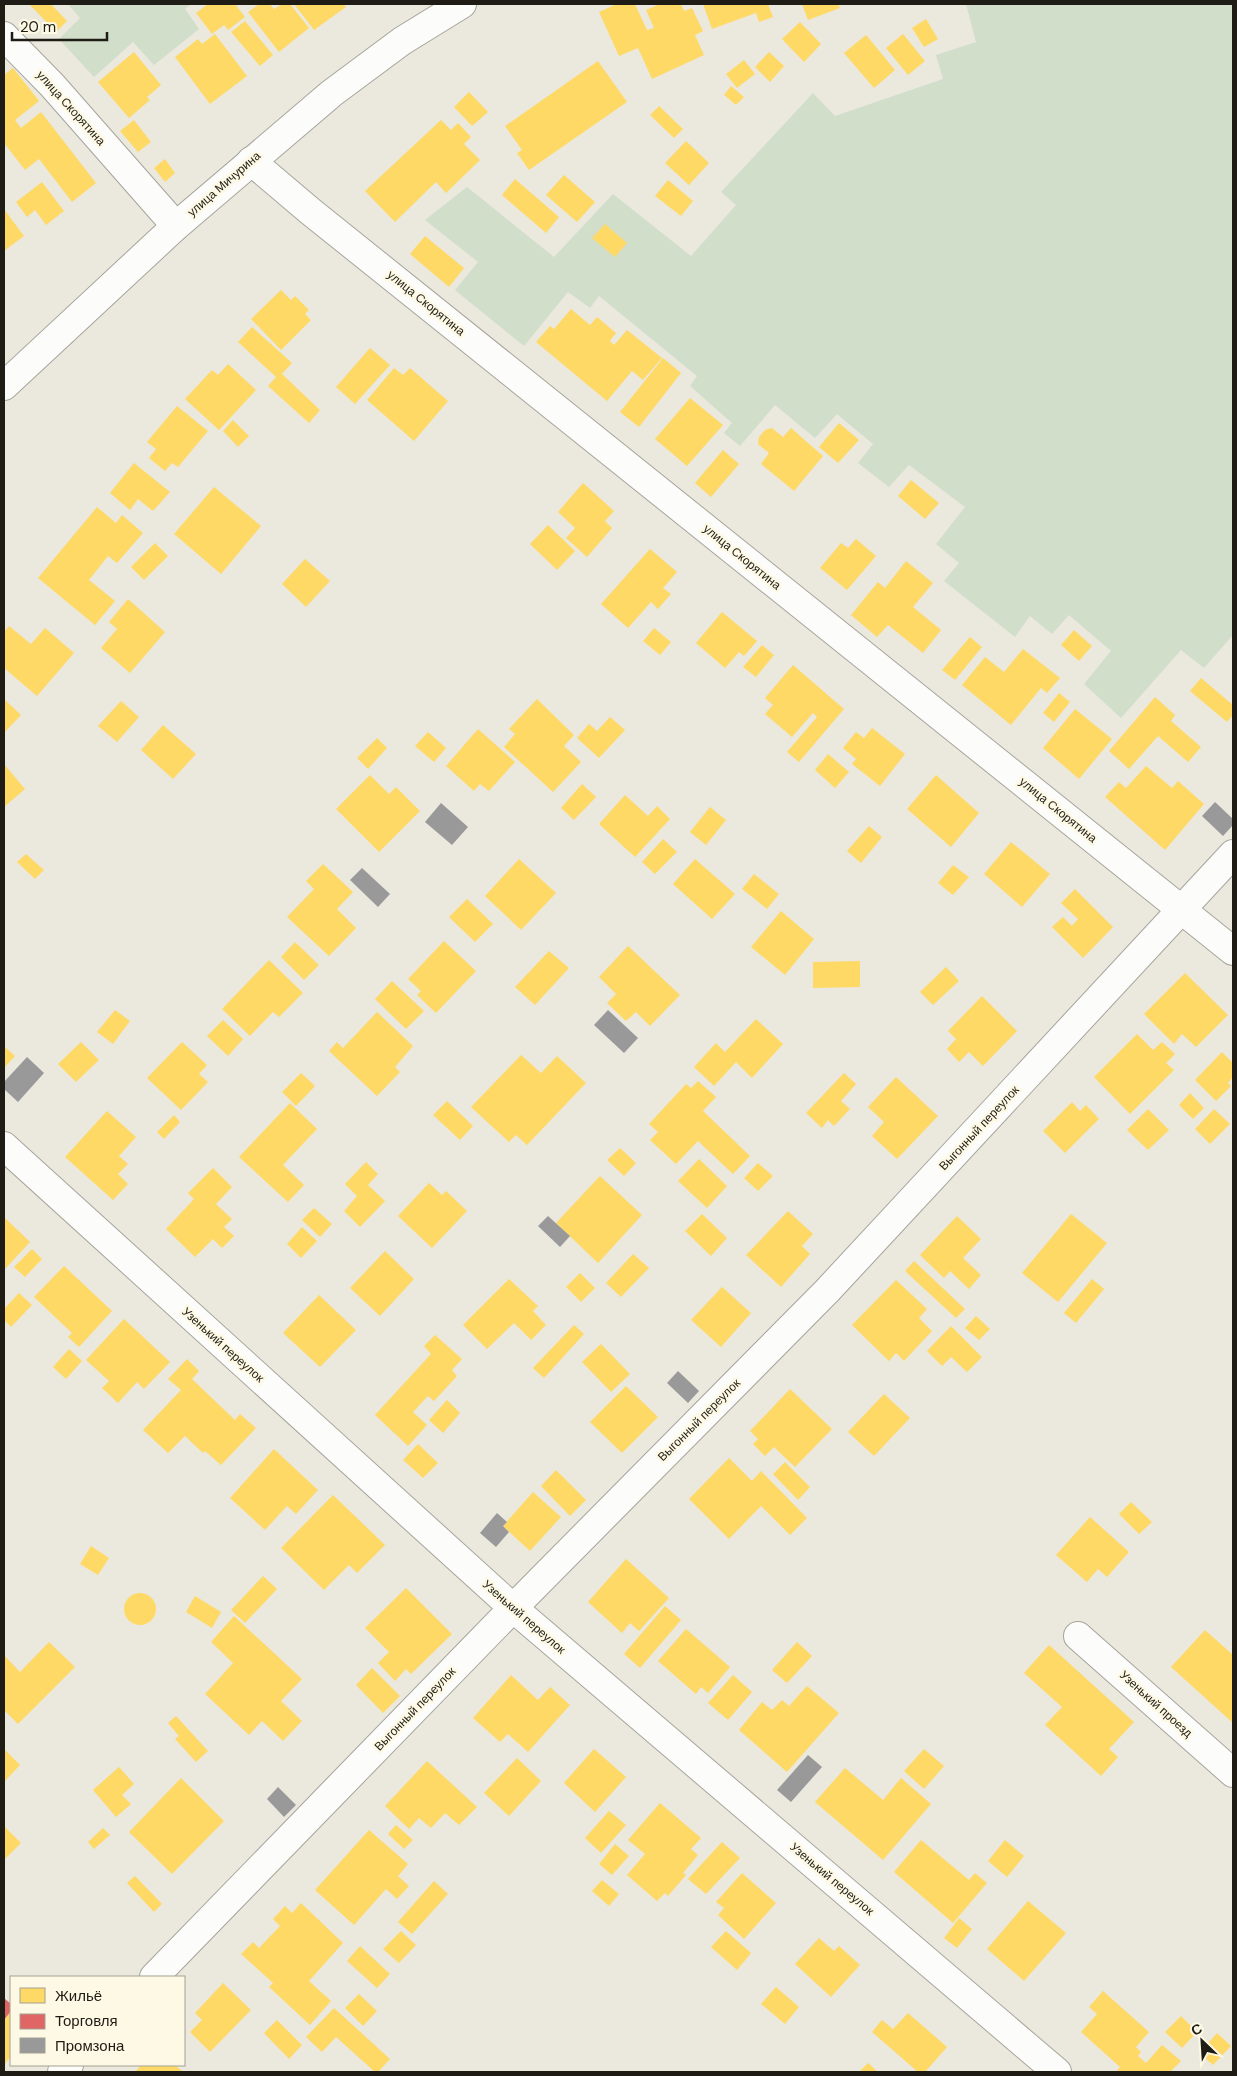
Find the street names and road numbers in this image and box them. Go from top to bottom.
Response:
street label: улица Скорятина [33,67,109,149]
street label: улица Мичурина [184,148,264,220]
street label: улица Скорятина [384,267,468,339]
street label: улица Скорятина [700,521,784,593]
street label: улица Скорятина [1016,774,1100,846]
street label: Выгонный переулок [936,1082,1023,1174]
street label: Узенький переулок [179,1304,268,1387]
street label: Выгонный переулок [654,1375,744,1465]
street label: Узенький переулок [479,1577,569,1658]
street label: Выгонный переулок [371,1663,460,1754]
street label: Узенький проезд [1116,1667,1196,1741]
street label: Узенький переулок [787,1839,878,1919]

